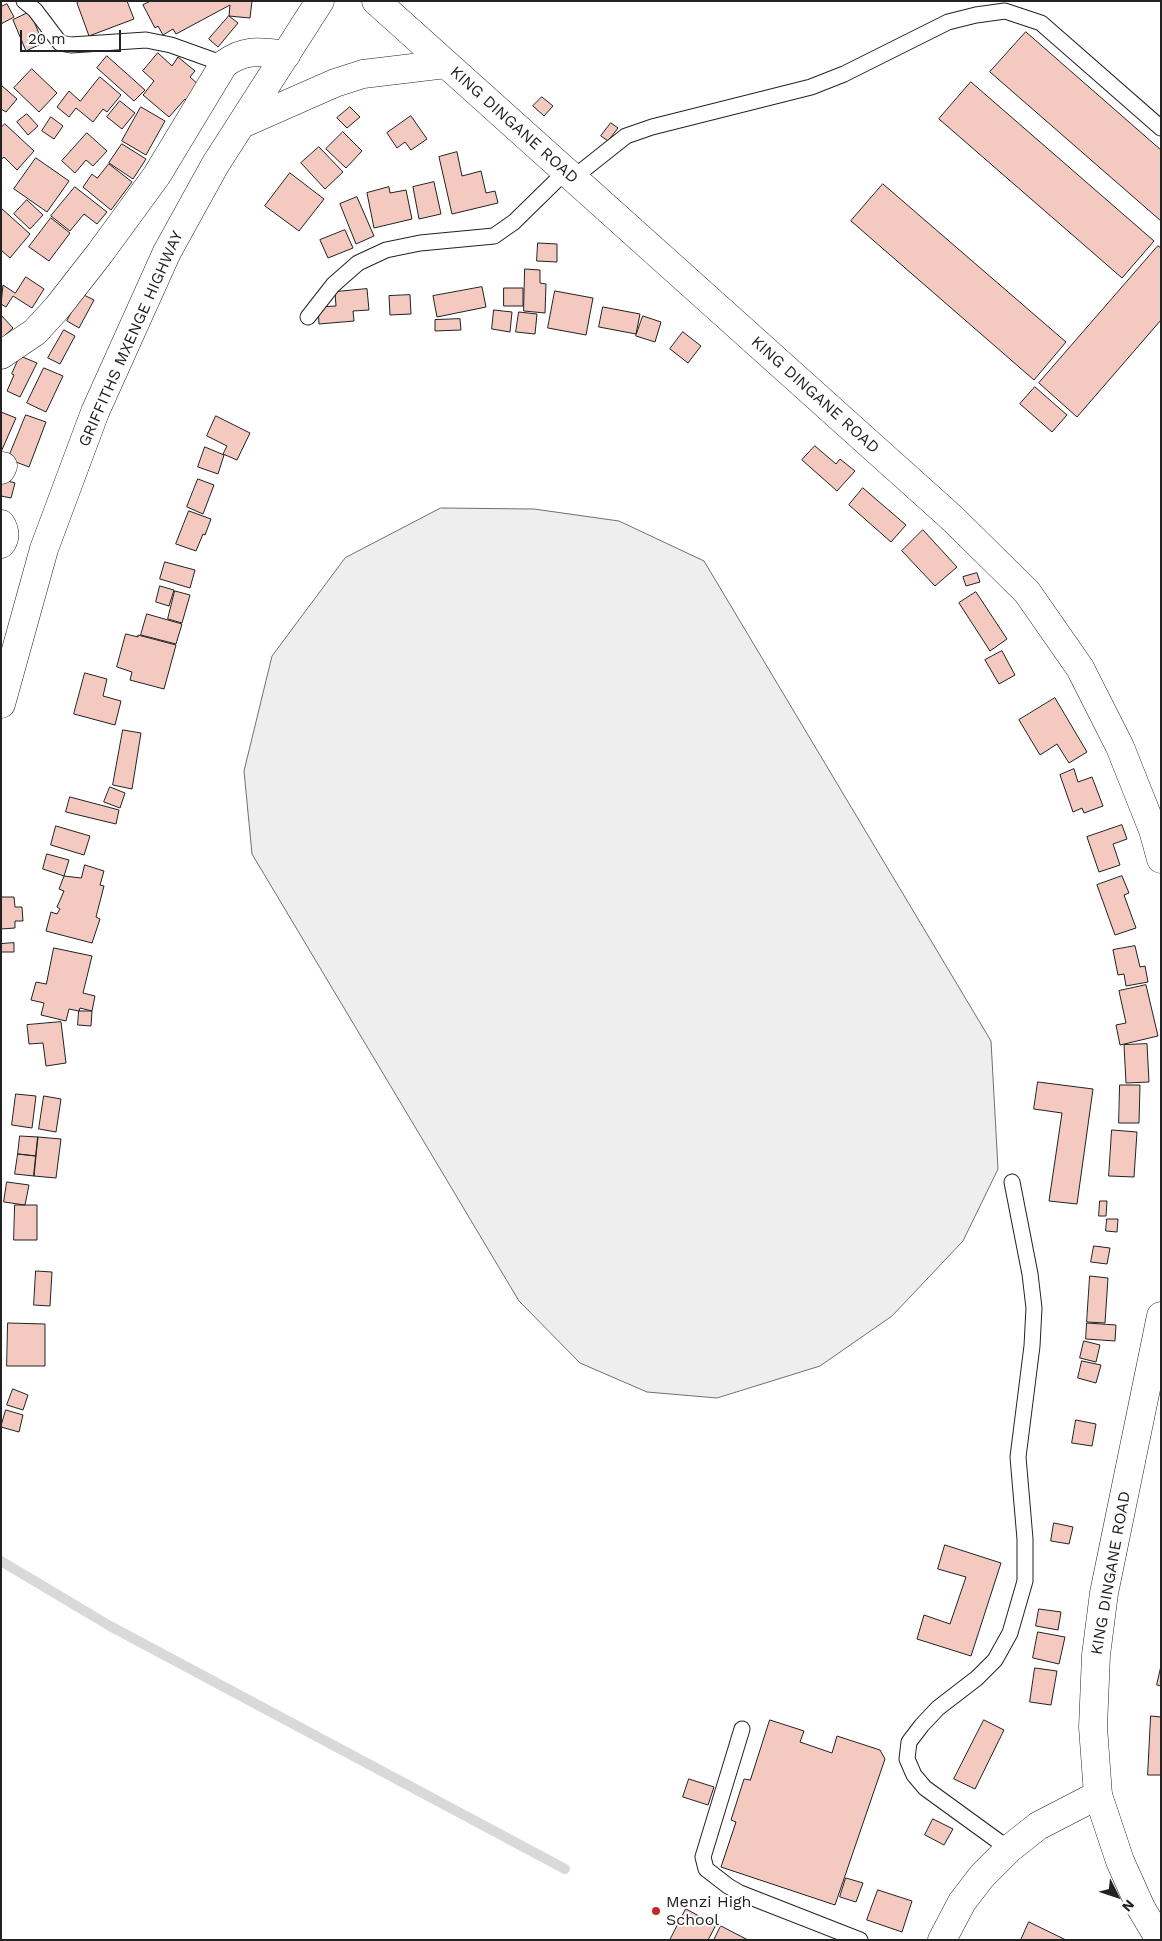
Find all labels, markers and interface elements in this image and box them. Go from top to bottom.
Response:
scale bar [22,20,124,52]
text: 20 m [28,30,66,48]
street label: KING DINGANE ROAD [446,62,582,188]
street label: GRIFFITHS MXENGE HIGHWAY [75,228,187,450]
street label: KING DINGANE ROAD [747,332,883,458]
street label: KING DINGANE ROAD [1087,1490,1135,1656]
north arrow [1092,1871,1142,1921]
place label: Menzi High School [666,1892,751,1930]
text: N [1119,1897,1138,1915]
marker: Menzi High School [650,1905,662,1917]

